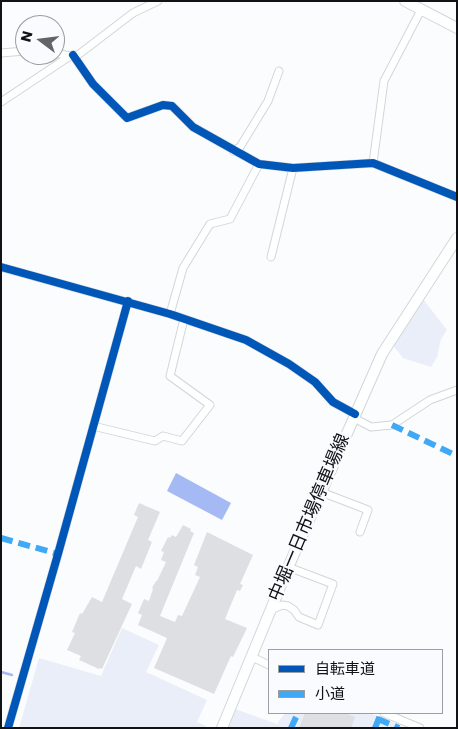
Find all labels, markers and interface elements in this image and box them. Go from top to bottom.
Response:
north arrow [15,15,65,65]
text: N [15,29,37,44]
street label: 中堀一日市場停車場線 [265,431,355,605]
legend [268,649,443,714]
text: 自転車道 [315,658,375,679]
text: 小道 [315,683,345,704]

